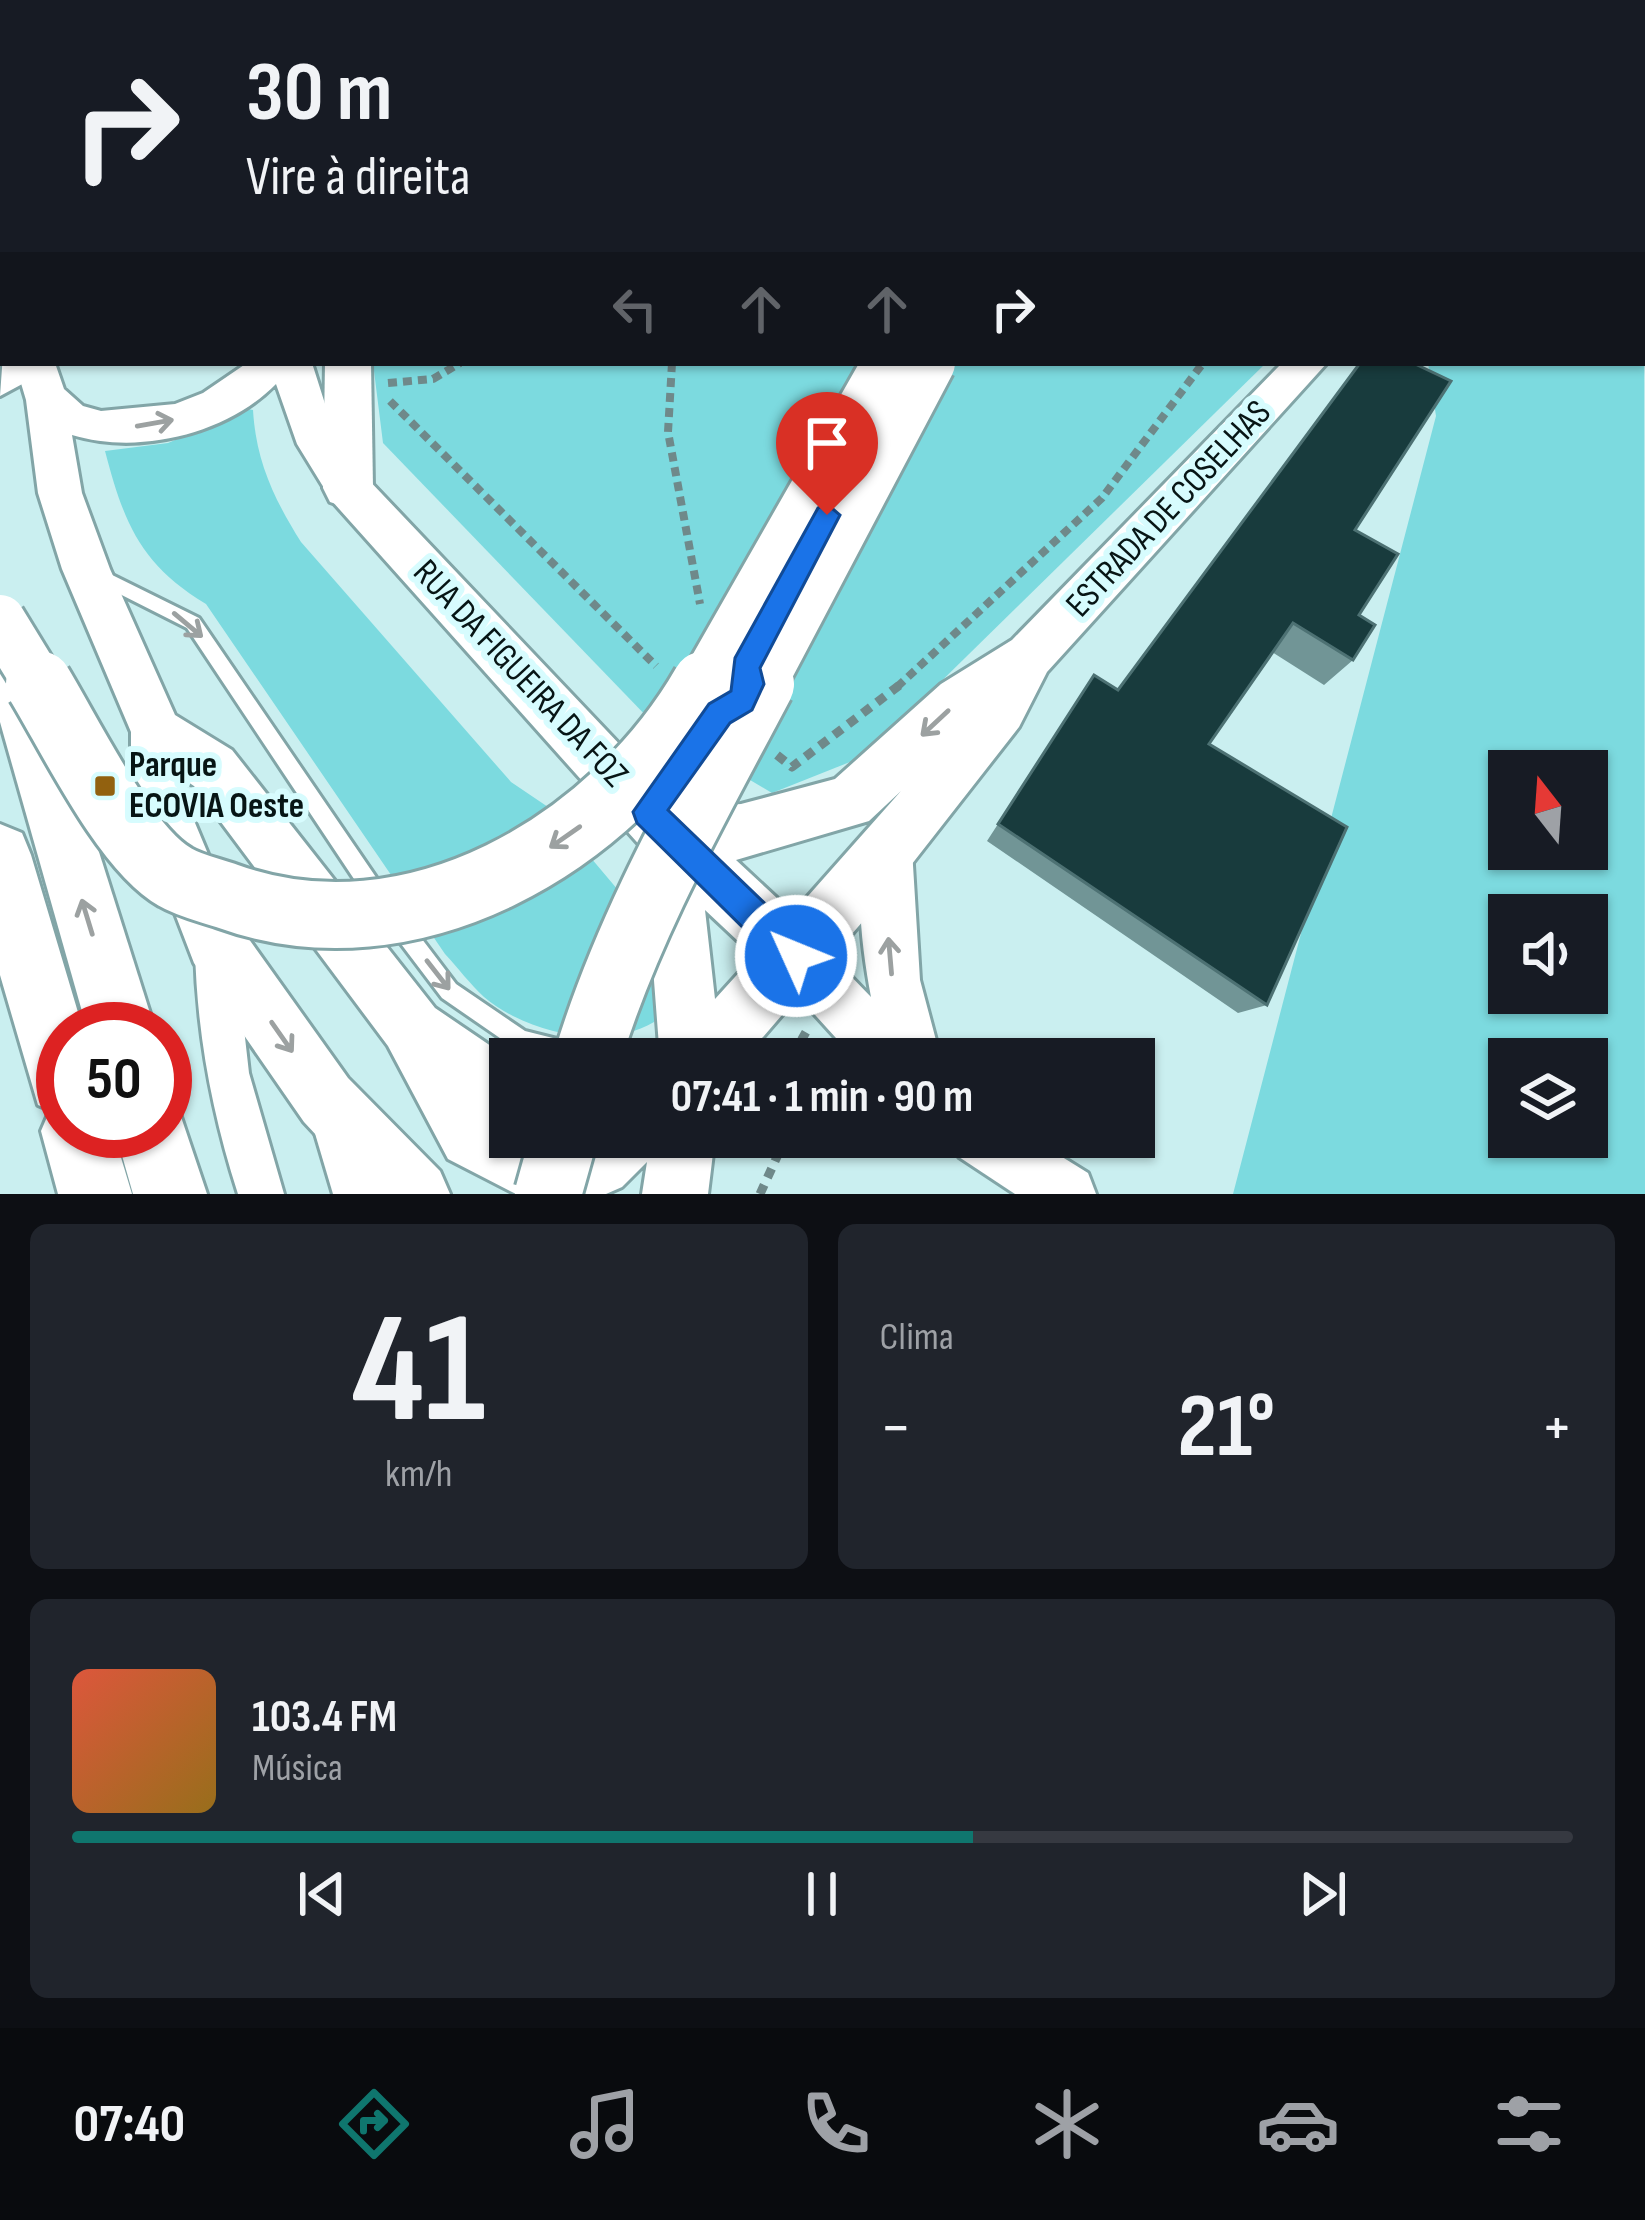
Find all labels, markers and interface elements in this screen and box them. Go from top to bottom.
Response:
text: 30 m [246,43,392,144]
icon: right [48,48,204,204]
text: Vire à direita [246,145,471,210]
icon: left [602,276,668,342]
icon: ahead [728,276,794,342]
icon: ahead [854,276,920,342]
icon: right [980,276,1046,342]
pin [776,392,878,515]
street label: ESTRADA DE COSELHAS [1058,392,1280,626]
icon: arrive [794,410,860,476]
one-way arrow [135,411,174,433]
street label: RUA DA FIGUEIRA DA FOZ [404,552,636,797]
one-way arrow [171,611,203,638]
one-way arrow [920,709,950,736]
place label: Parque ECOVIA Oeste [129,744,304,828]
north arrow [1488,750,1608,870]
map controls [1488,750,1608,1158]
marker: Parque ECOVIA Oeste [92,773,118,799]
one-way arrow [549,824,582,849]
position arrow [733,893,859,1019]
button: sound [1488,894,1608,1014]
one-way arrow [75,899,97,937]
one-way arrow [878,937,901,976]
one-way arrow [424,959,451,991]
speed limit sign: 50 [36,1002,192,1158]
one-way arrow [269,1020,294,1053]
button: layers [1488,1038,1608,1158]
text: 07:41 · 1 min · 90 m [671,1070,973,1125]
text: 41 [352,1279,486,1466]
text: Clima [880,1314,954,1361]
text: 21° [1177,1374,1275,1482]
text: − [880,1389,912,1468]
text: + [1541,1389,1573,1468]
text: km/h [385,1451,452,1498]
text: 103.4 FM [252,1690,397,1745]
text: Música [252,1745,343,1792]
icon: previous [289,1861,355,1927]
icon: pause [789,1861,855,1927]
icon: next [1290,1861,1356,1927]
icon: directions [332,2082,416,2166]
icon: music [563,2082,647,2166]
icon: phone [794,2082,878,2166]
icon: climate [1025,2082,1109,2166]
icon: car [1256,2082,1340,2166]
icon: filters [1487,2082,1571,2166]
text: 07:40 [74,2092,185,2157]

